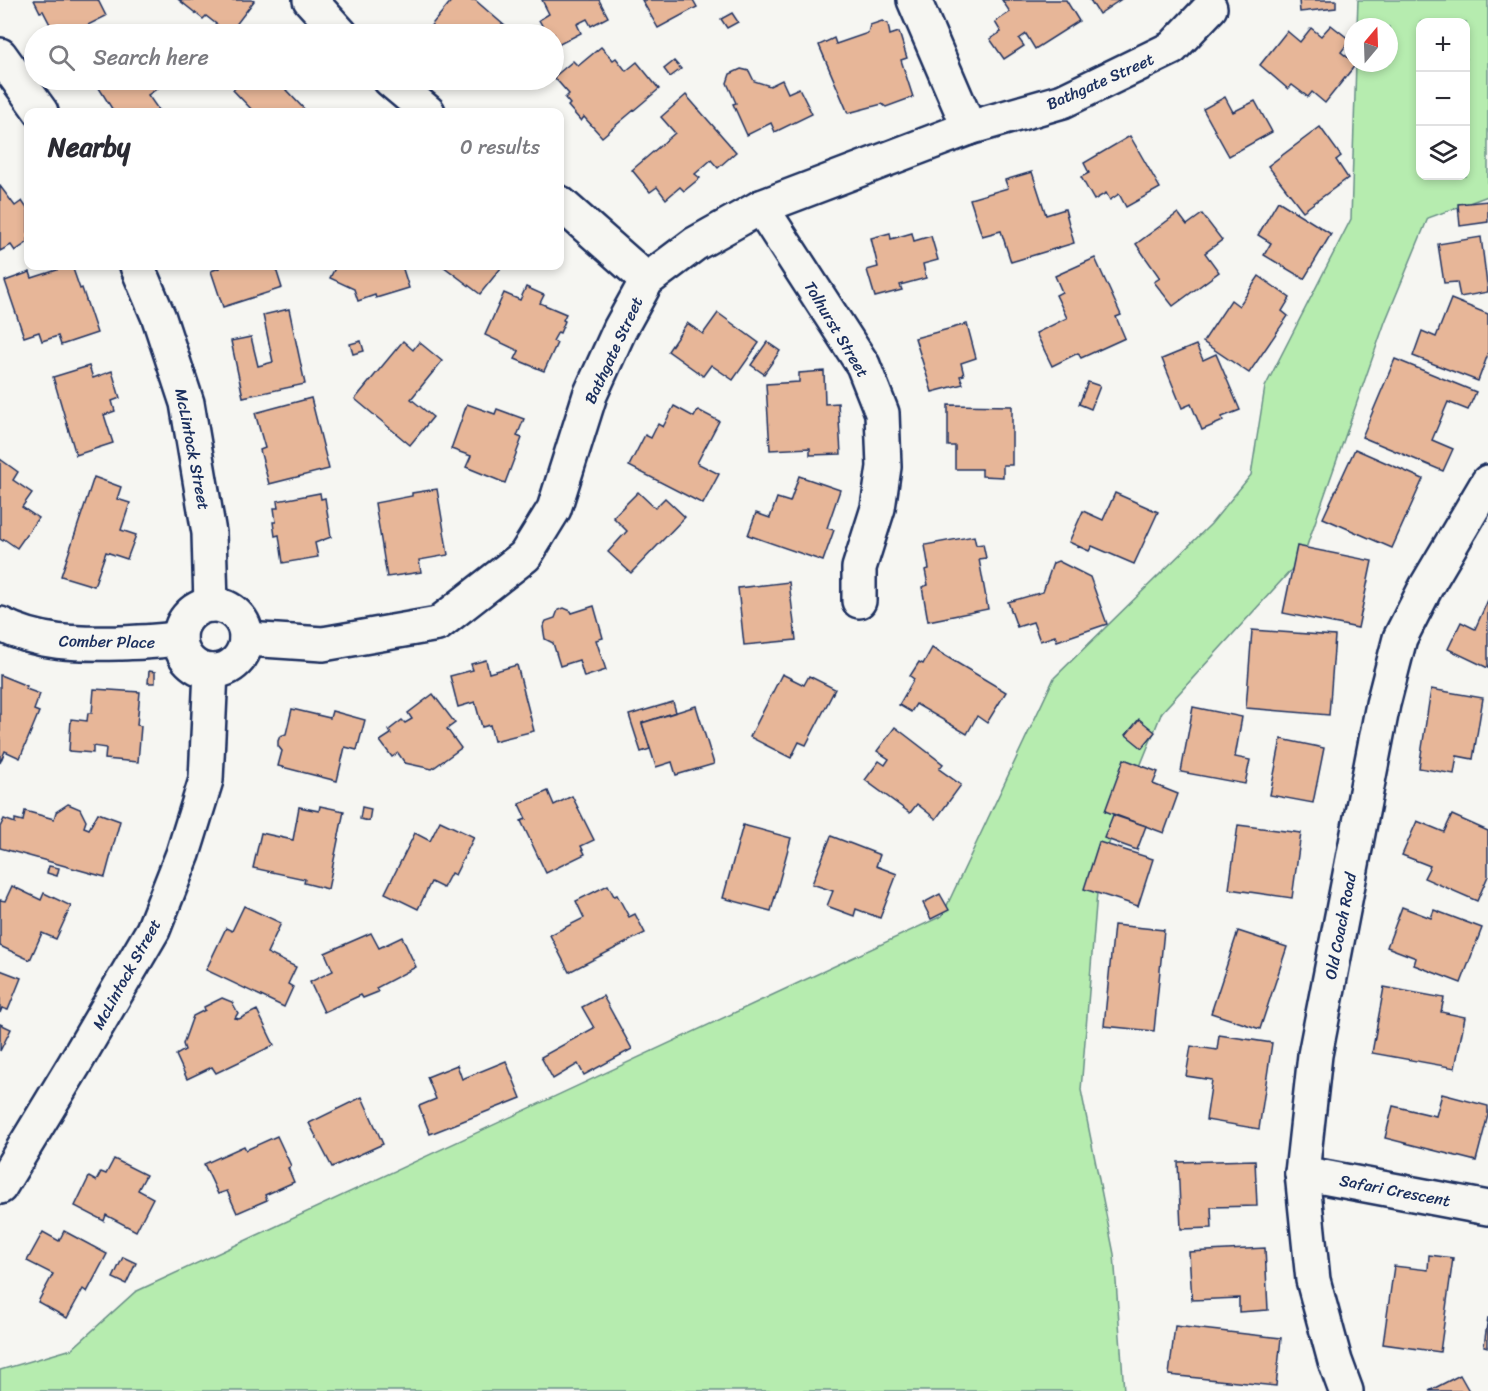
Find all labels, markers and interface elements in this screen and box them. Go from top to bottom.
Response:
north arrow [1344,18,1398,72]
map controls [1416,18,1470,180]
button: + [1416,18,1470,72]
search box [24,24,564,90]
text: Search here [93,38,209,77]
icon: search [45,41,78,74]
street label: Bathgate Street [1042,45,1159,118]
button: − [1416,72,1470,126]
text: Nearby [48,124,130,170]
button: layers [1416,126,1470,180]
text: 0 results [460,130,540,165]
street label: Tolhurst Street [796,275,877,383]
street label: Bathgate Street [576,292,651,409]
street label: McLintock Street [167,386,218,512]
street label: Comber Place [59,626,155,657]
street label: Old Coach Road [1316,869,1365,982]
street label: McLintock Street [84,913,169,1035]
street label: Safari Crescent [1337,1166,1453,1215]

